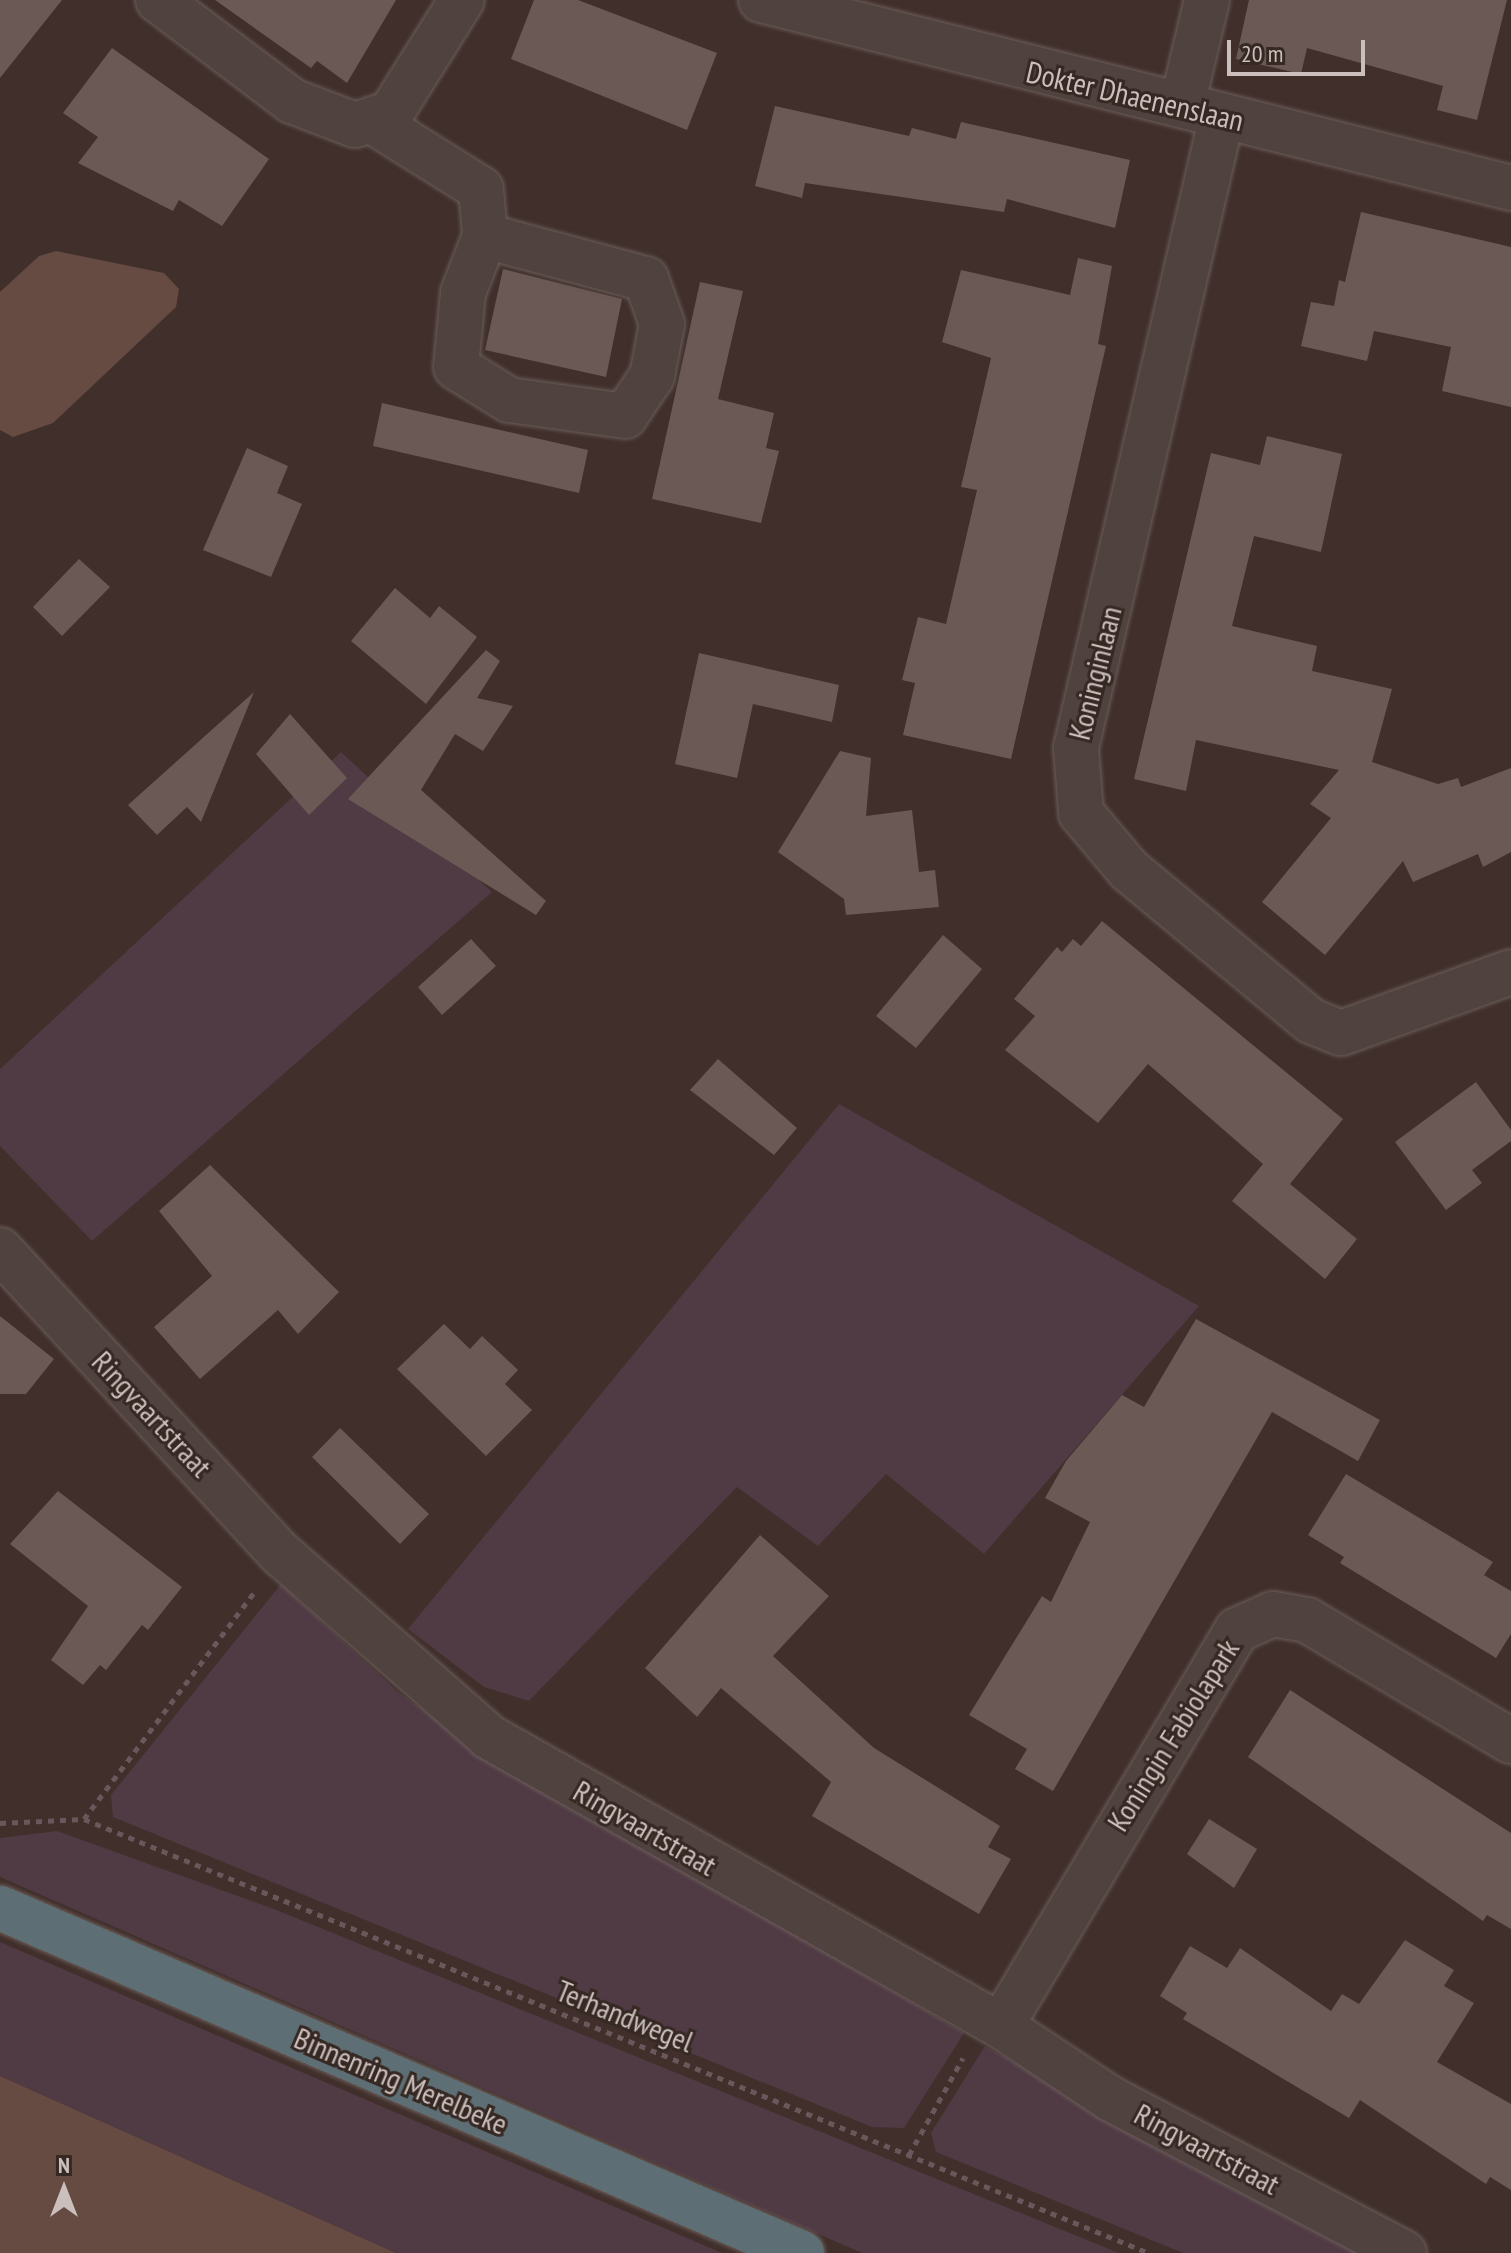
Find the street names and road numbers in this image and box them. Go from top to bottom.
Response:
street label: Dokter Dhaenenslaan [1023,54,1247,138]
street label: Koninginlaan [1061,603,1129,743]
street label: Ringvaartstraat [85,1344,219,1484]
street label: Koningin Fabiolapark [1100,1633,1246,1837]
street label: Ringvaartstraat [567,1773,723,1883]
street label: Terhandwegel [551,1972,699,2060]
street label: Binnenring Merelbeke [289,2020,513,2142]
street label: Ringvaartstraat [1128,2096,1286,2202]

